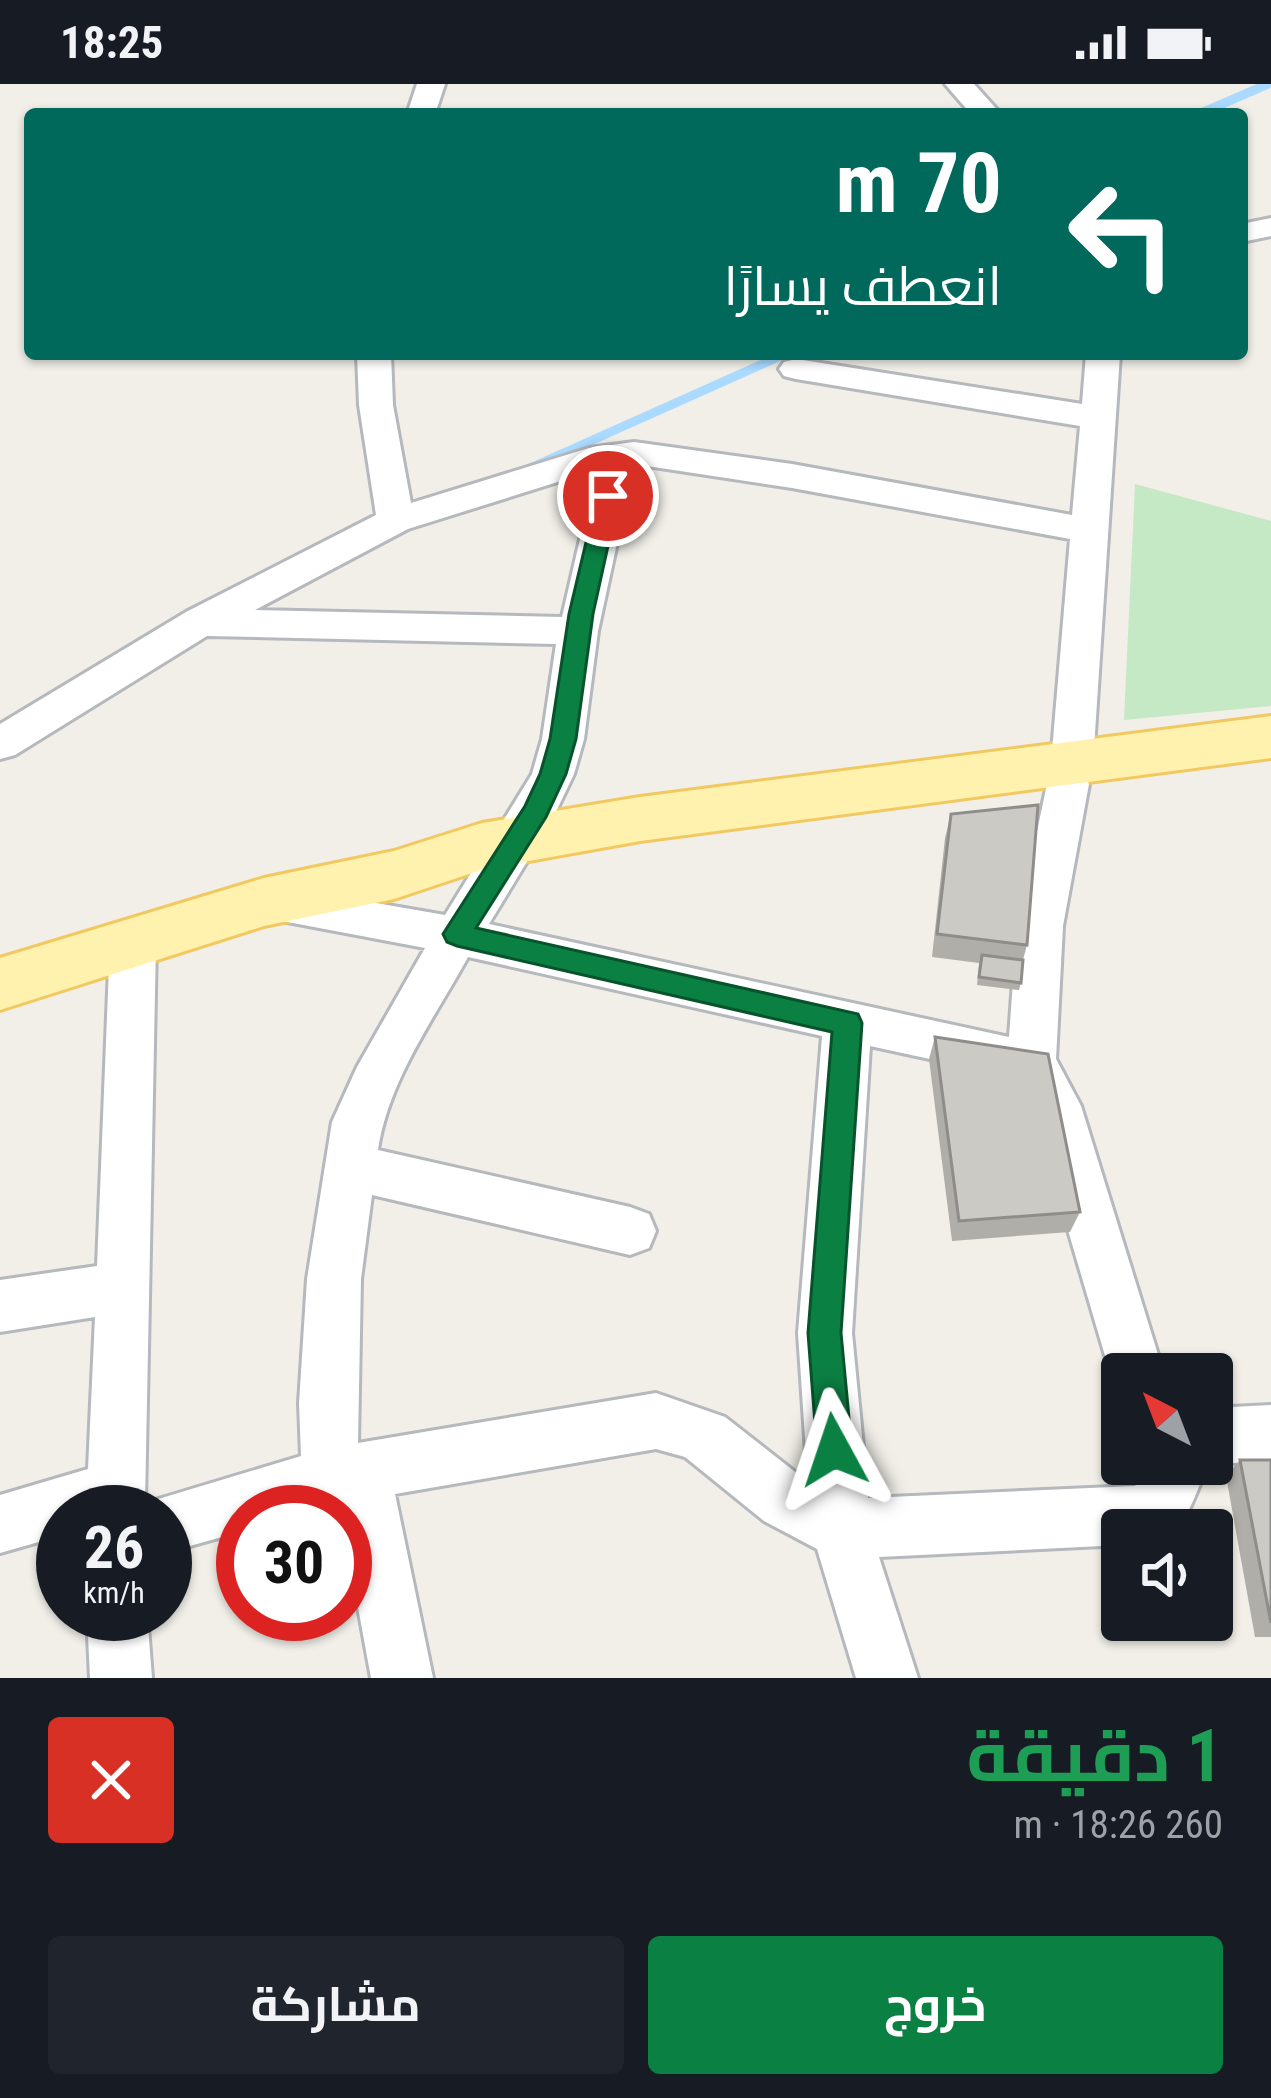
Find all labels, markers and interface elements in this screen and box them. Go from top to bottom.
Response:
text: 18:25 [60,16,163,69]
text: 70 m [835,134,1002,233]
icon: left [1044,156,1200,312]
text: انعطف يسارًا [723,255,1002,318]
pin [557,445,659,547]
icon: arrive [575,463,641,529]
north arrow [1101,1353,1233,1485]
map controls [1101,1353,1233,1641]
position arrow [771,1387,897,1513]
speed limit sign: 30 [216,1485,372,1641]
button: sound [1101,1509,1233,1641]
text: 26 [84,1512,144,1583]
text: km/h [83,1575,145,1610]
text: 1 دقيقة [966,1714,1223,1799]
button: close [48,1717,174,1843]
text: 260 m · 18:26 [1013,1802,1223,1848]
button: مشاركة [48,1936,624,2074]
button: خروج [648,1936,1223,2074]

